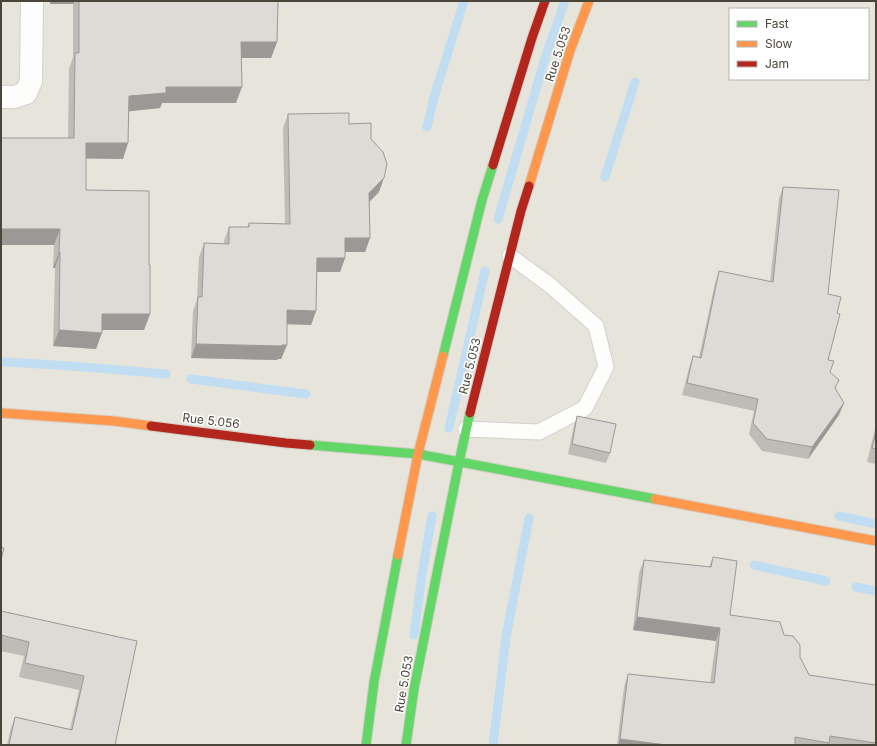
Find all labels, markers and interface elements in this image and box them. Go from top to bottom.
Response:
legend [729,8,869,80]
text: Fast [765,16,789,31]
street label: Rue 5.053 [541,24,574,84]
text: Slow [765,36,793,51]
text: Jam [765,56,789,71]
street label: Rue 5.053 [455,336,484,396]
street label: Rue 5.056 [182,410,241,431]
street label: Rue 5.053 [391,654,416,714]

